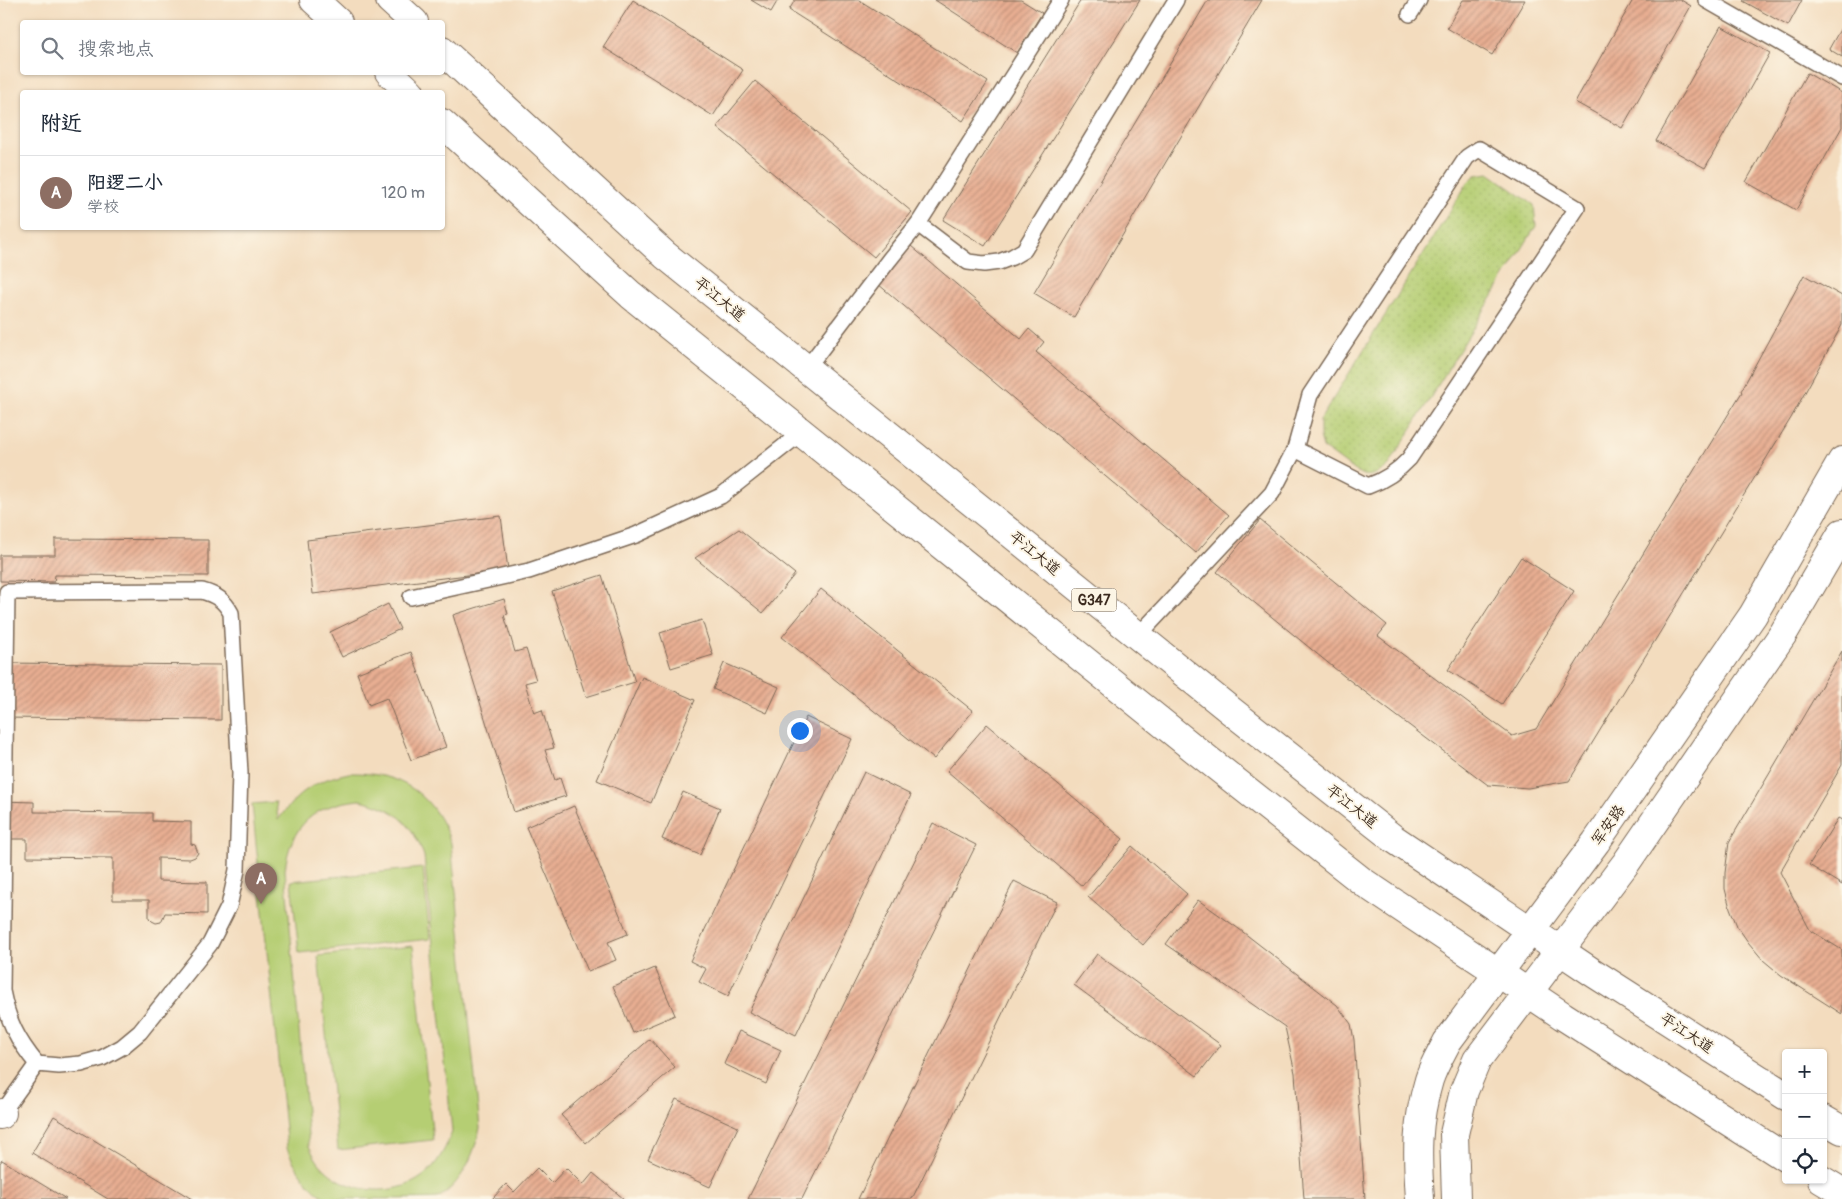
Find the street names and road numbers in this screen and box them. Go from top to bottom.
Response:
street label: 平江大道 [690,273,749,326]
street label: 平江大道 [1005,527,1064,580]
road number: G347 [1072,588,1116,612]
street label: 平江大道 [1322,780,1381,832]
street label: 军安路 [1588,801,1629,849]
street label: 平江大道 [1656,1009,1717,1058]

